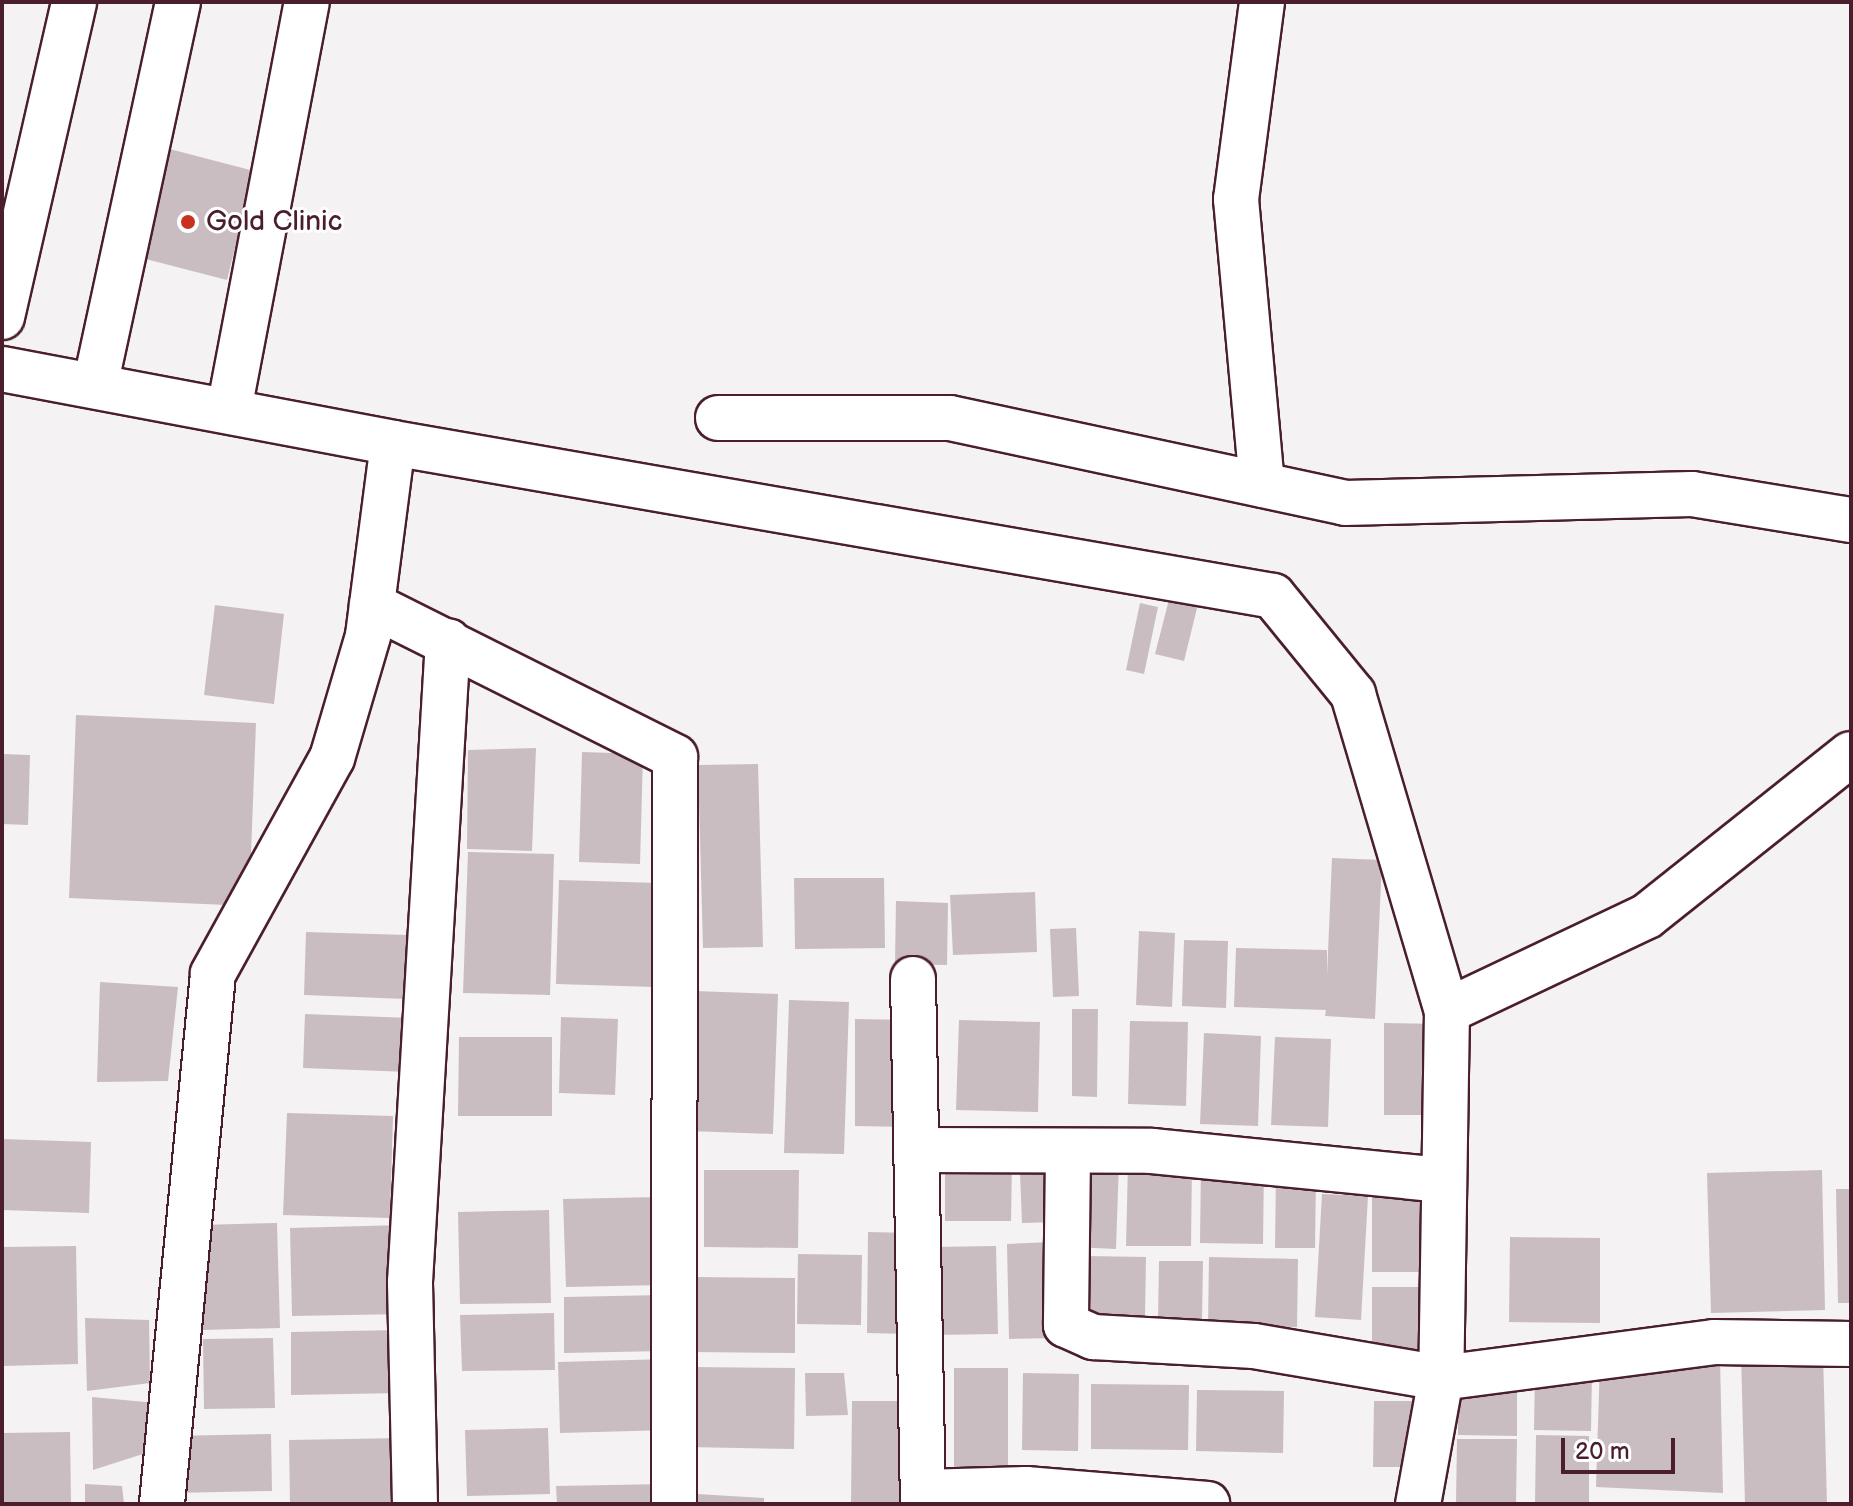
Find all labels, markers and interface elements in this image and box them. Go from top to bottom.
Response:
place label: Gold Clinic [206,205,342,239]
marker: Gold Clinic [177,211,199,233]
scale bar [1565,1422,1679,1472]
text: 20 m [1575,1437,1630,1466]

